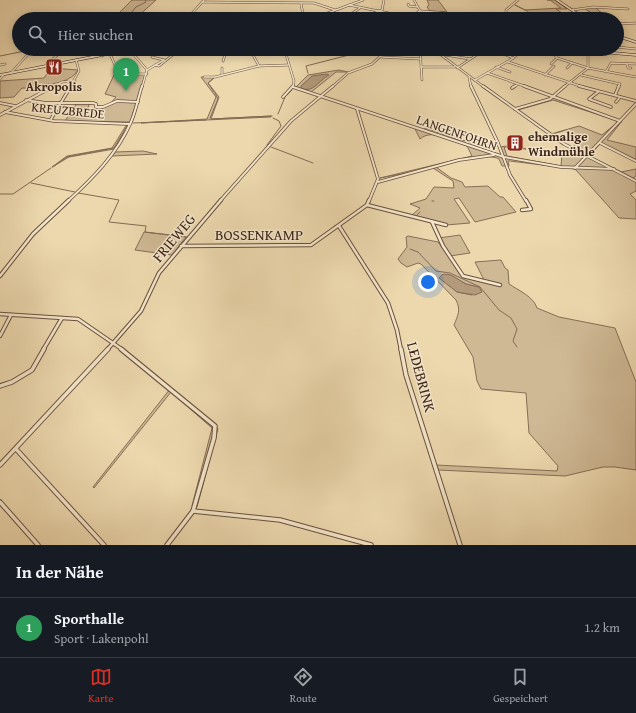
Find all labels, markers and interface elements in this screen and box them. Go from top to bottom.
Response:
search box [12,12,624,56]
icon: search [26,23,48,45]
text: Hier suchen [58,24,133,45]
restaurant icon: Akropolis [44,57,64,77]
pin: 1 [113,58,139,91]
place label: Akropolis [26,77,83,96]
street label: KREUZBREDE [31,97,106,124]
street label: LANGENFOHRN [414,110,500,155]
place label: ehemalige Windmühle [528,127,595,161]
building icon: ehemalige Windmühle [505,133,525,153]
street label: FRIEWEG [147,209,200,266]
street label: BOSSENKAMP [215,224,303,245]
your location [418,272,438,292]
street label: LEDEBRINK [402,339,441,414]
text: In der Nähe [16,559,104,584]
text: Sporthalle [54,608,124,629]
text: 1 [26,618,32,637]
text: 1.2 km [584,618,620,637]
text: Sport · Lakenpohl [54,629,149,648]
tab: Karte [88,666,113,706]
tab: Route [290,666,317,706]
tab: Gespeichert [493,666,548,706]

